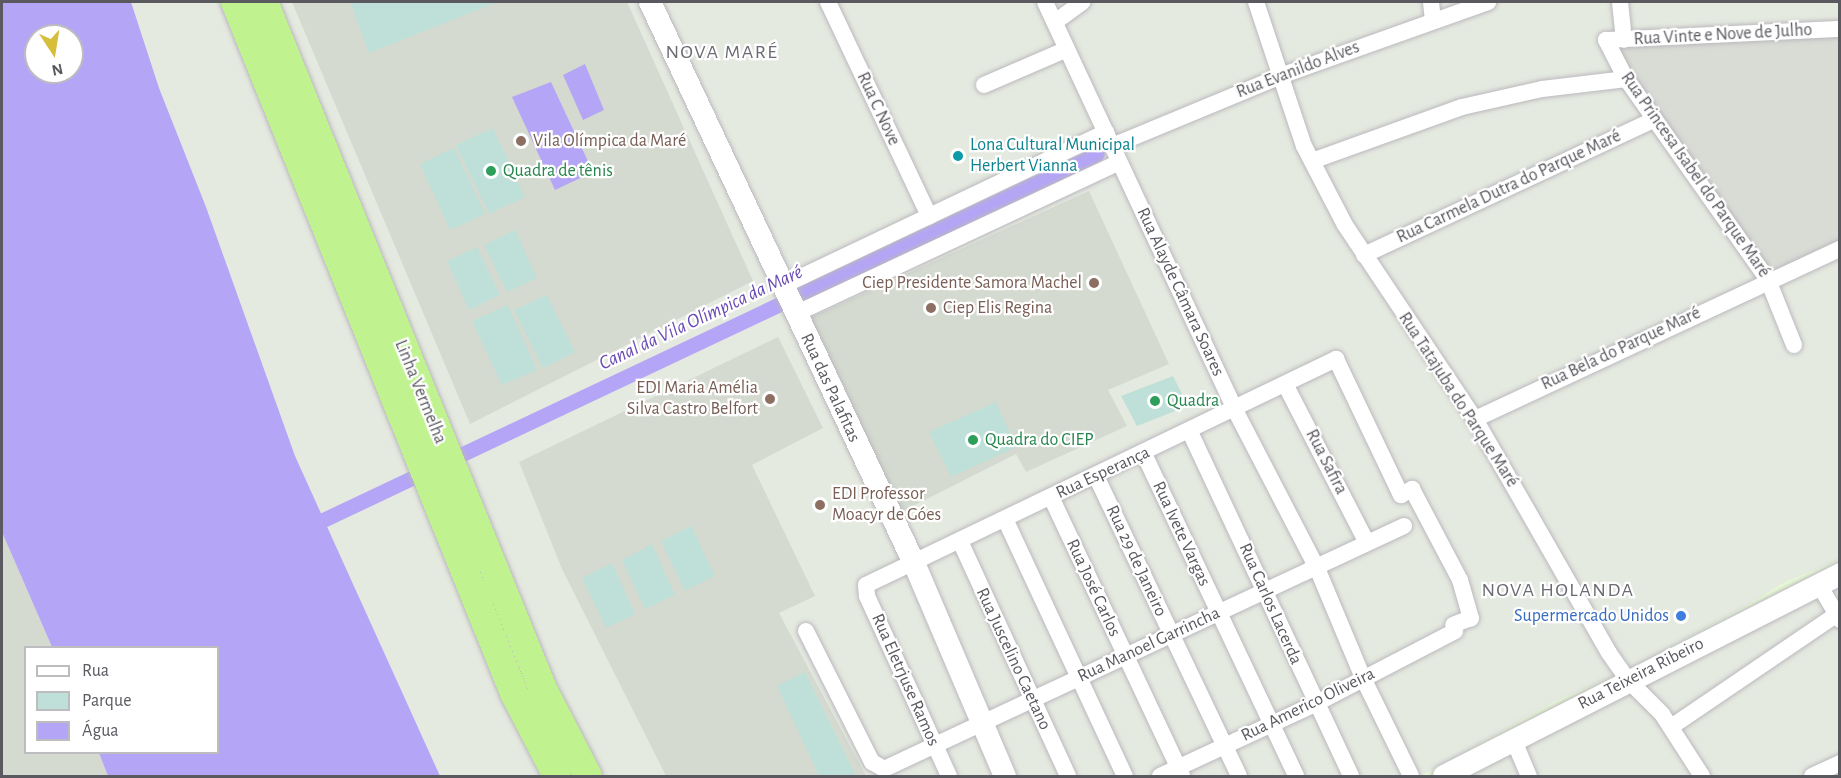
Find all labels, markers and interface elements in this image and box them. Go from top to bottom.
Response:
street label: Rua Vinte e Nove de Julho [1633,20,1813,50]
north arrow [24,24,84,84]
street label: Rua Evanildo Alves [1233,37,1363,103]
district label: NOVA MARÉ [666,40,778,64]
text: N [50,61,64,79]
street label: Rua Princesa Isabel do Parque Maré [1616,68,1774,282]
street label: Rua C Nove [852,69,904,149]
street label: Rua Carmela Dutra do Parque Maré [1393,125,1625,249]
place label: Vila Olímpica da Maré [533,130,686,152]
marker: Vila Olímpica da Maré [514,134,528,148]
place label: Lona Cultural Municipal Herbert Vianna [970,135,1135,178]
marker: Lona Cultural Municipal Herbert Vianna [951,149,965,163]
place label: Quadra de tênis [503,160,613,182]
marker: Quadra de tênis [484,164,498,178]
street label: Rua Alayde Câmara Soares [1131,204,1229,380]
water label: Canal da Vila Olímpica da Maré [595,260,807,376]
place label: Ciep Presidente Samora Machel [862,272,1082,294]
marker: Ciep Presidente Samora Machel [1087,276,1101,290]
place label: Ciep Elis Regina [943,297,1052,319]
marker: Ciep Elis Regina [924,301,938,315]
street label: Rua Bela do Parque Maré [1538,303,1704,395]
street label: Rua Tatajuba do Parque Maré [1393,308,1523,492]
street label: Rua das Palafitas [795,330,865,446]
street label: Linha Vermelha [389,337,451,447]
place label: EDI Maria Amélia Silva Castro Belfort [627,378,758,420]
place label: Quadra [1167,390,1219,412]
marker: EDI Maria Amélia Silva Castro Belfort [763,392,777,406]
marker: Quadra [1148,394,1162,408]
street label: Rua Safira [1300,426,1352,498]
place label: Quadra do CIEP [985,429,1094,451]
marker: Quadra do CIEP [966,433,980,447]
street label: Rua Esperança [1053,442,1153,504]
street label: Rua Ivete Vargas [1147,478,1215,590]
place label: EDI Professor Moacyr de Góes [832,484,941,526]
marker: EDI Professor Moacyr de Góes [813,498,827,512]
street label: Rua 29 de Janeiro [1101,502,1171,620]
street label: Rua José Carlos [1061,536,1125,640]
street label: Rua Carlos Lacerda [1234,540,1306,668]
district label: NOVA HOLANDA [1481,578,1635,602]
street label: Rua Juscelino Caetano [971,584,1055,734]
street label: Rua Manoel Garrincha [1074,603,1224,687]
place label: Supermercado Unidos [1514,605,1669,627]
marker: Supermercado Unidos [1674,609,1688,623]
street label: Rua Eletrjuse Ramos [866,610,944,750]
street label: Rua Teixeira Ribeiro [1574,633,1708,715]
legend [24,646,219,754]
text: Rua [82,662,109,680]
street label: Rua Americo Oliveira [1238,663,1378,747]
text: Parque [82,692,131,710]
text: Água [82,722,119,740]

